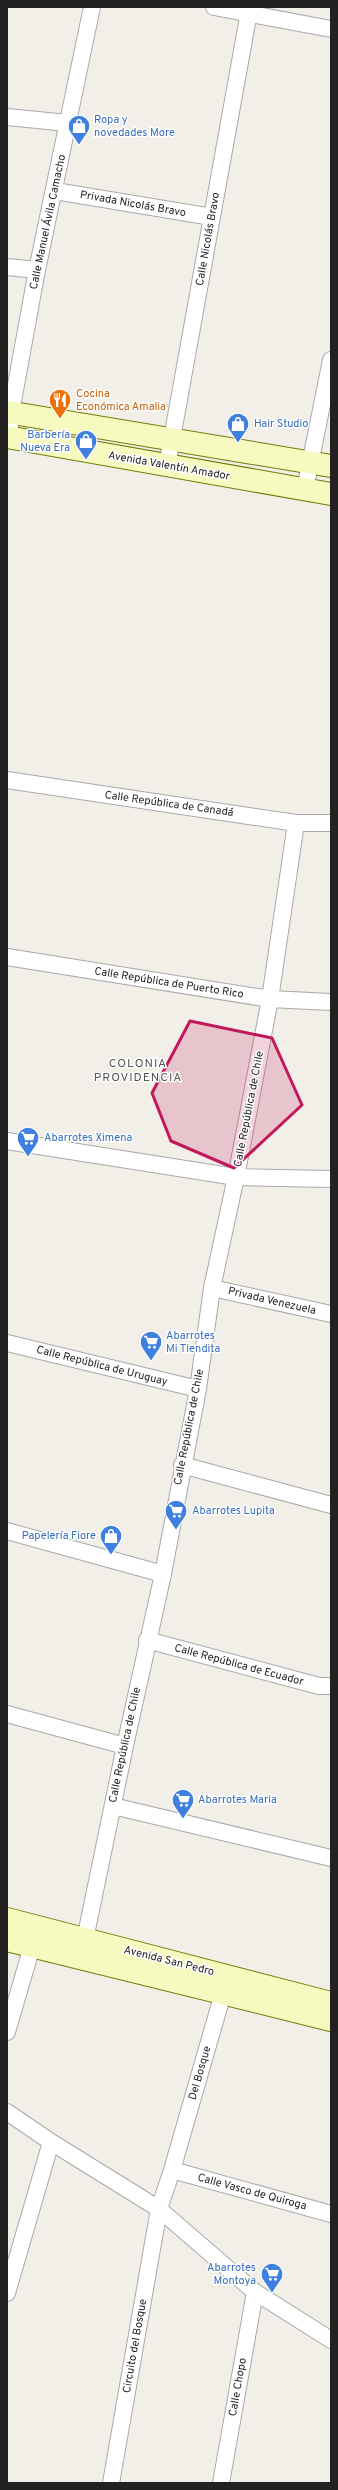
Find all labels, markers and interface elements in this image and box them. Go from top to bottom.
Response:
shop icon: Ropa y novedades More [66,113,92,146]
place label: Ropa y novedades More [94,113,175,140]
street label: Calle Manuel Ávila Camacho [26,153,69,291]
street label: Privada Nicolás Bravo [79,188,187,220]
street label: Calle Nicolás Bravo [193,191,223,287]
restaurant icon: Cocina Económica Amalia [47,387,73,420]
place label: Cocina Económica Amalia [76,387,166,414]
shop icon: Hair Studio [225,411,251,444]
place label: Hair Studio [254,417,308,431]
place label: Barbería Nueva Era [20,428,70,455]
shop icon: Barbería Nueva Era [73,428,99,461]
street label: Avenida Valentín Amador [107,448,232,484]
street label: Calle República de Canadá [104,788,235,820]
street label: Calle República de Puerto Rico [93,964,245,1002]
street label: Calle República de Chile [231,1050,267,1168]
district label: COLONIA PROVIDENCIA [94,1056,182,1086]
supermarket icon: Abarrotes Ximena [15,1125,41,1158]
place label: Abarrotes Ximena [44,1131,133,1145]
street label: Privada Venezuela [227,1284,318,1318]
supermarket icon: Abarrotes Mi Tiendita [138,1329,164,1362]
place label: Abarrotes Mi Tiendita [166,1329,220,1356]
street label: Calle República de Uruguay [35,1343,169,1389]
street label: Calle República de Chile [171,1368,207,1486]
supermarket icon: Abarrotes Lupita [163,1498,189,1531]
place label: Abarrotes Lupita [192,1504,275,1518]
shop icon: Papelería Fiore [98,1523,124,1556]
place label: Papelería Fiore [22,1529,96,1543]
street label: Calle República de Ecuador [173,1641,306,1689]
street label: Calle República de Chile [106,1686,144,1804]
supermarket icon: Abarrotes Maria [170,1787,196,1820]
place label: Abarrotes Maria [198,1793,277,1807]
street label: Avenida San Pedro [122,1943,216,1979]
street label: Del Bosque [186,2044,214,2102]
street label: Calle Vasco de Quiroga [196,2171,308,2213]
place label: Abarrotes Montoya [207,2261,256,2288]
supermarket icon: Abarrotes Montoya [259,2261,285,2294]
street label: Circuito del Bosque [120,2298,150,2394]
street label: Calle Chopo [226,2357,250,2417]

